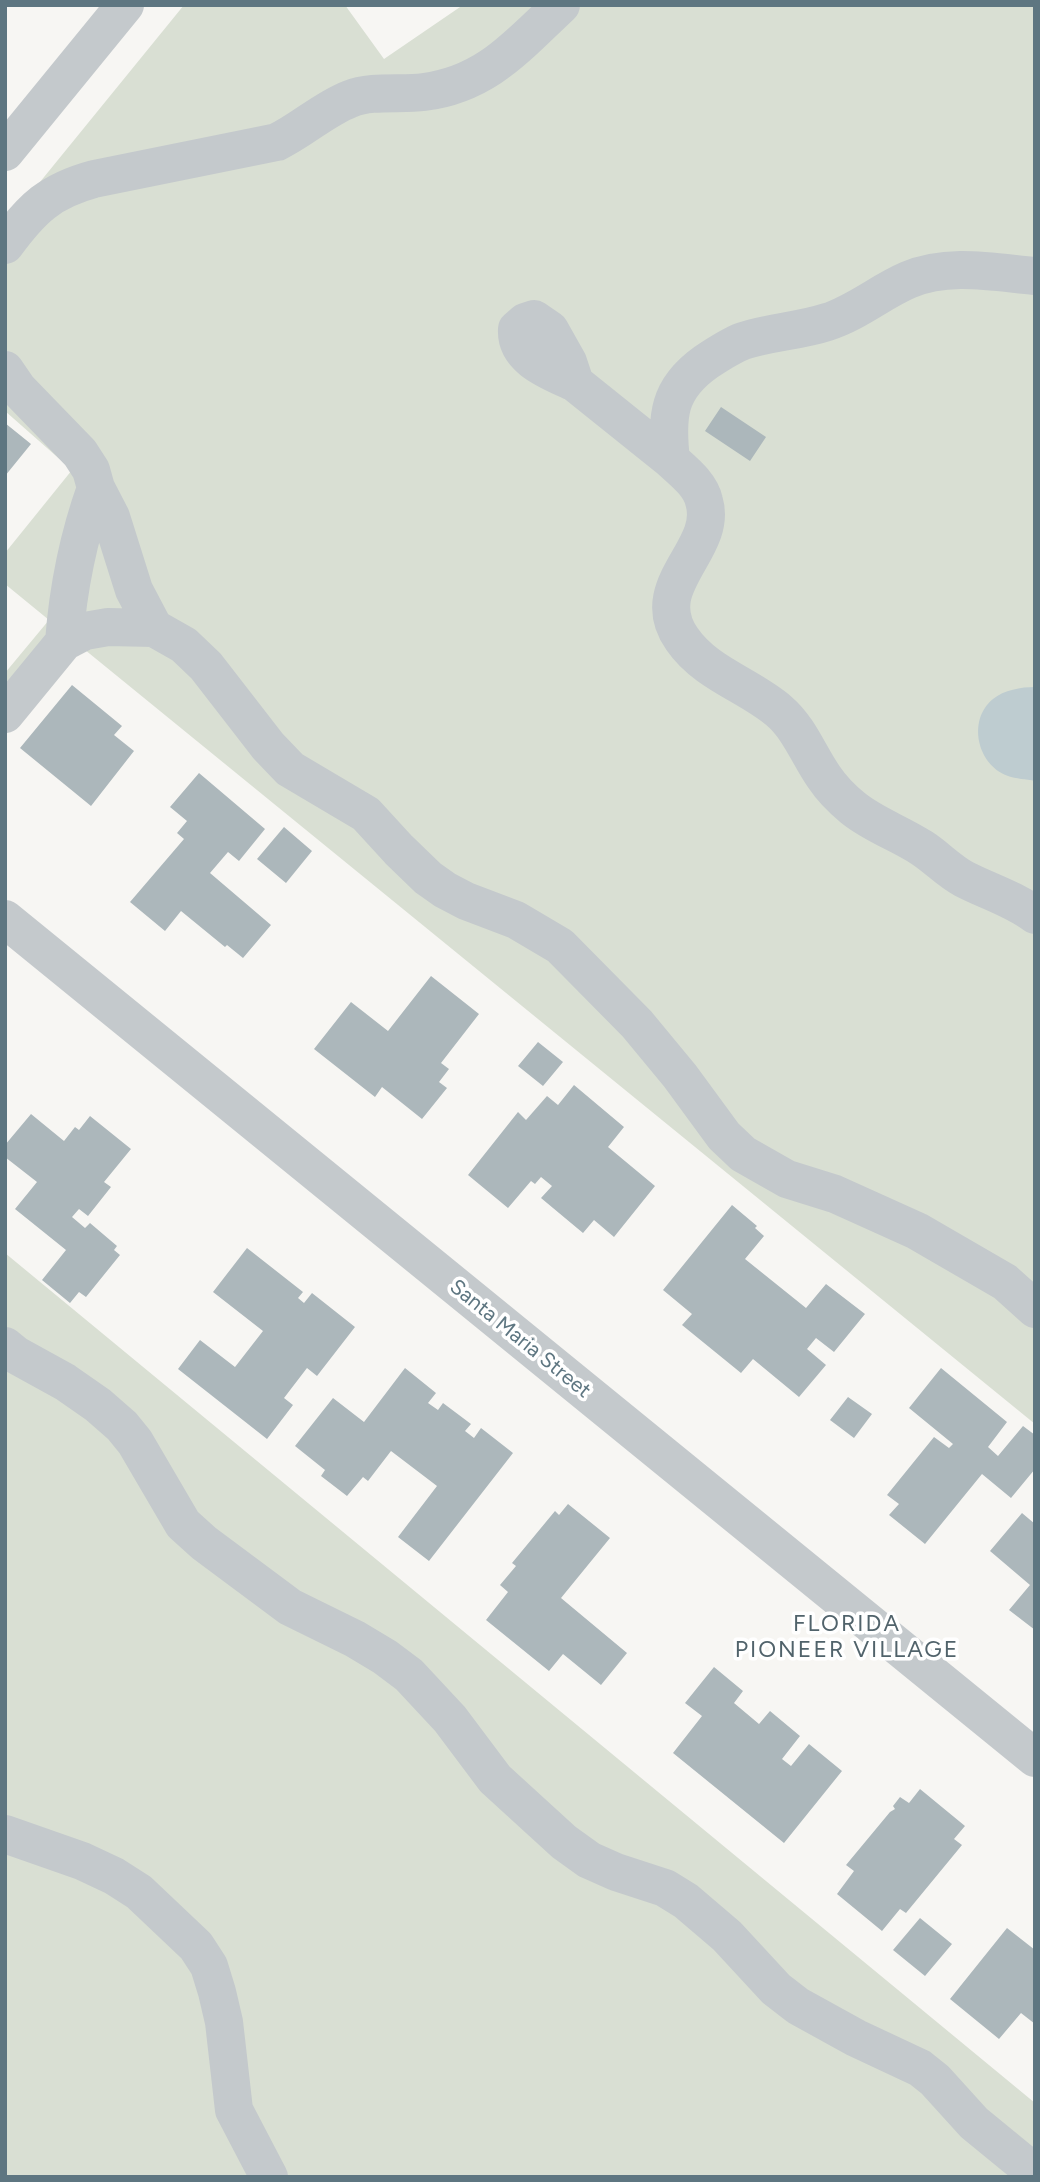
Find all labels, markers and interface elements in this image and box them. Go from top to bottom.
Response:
street label: Santa Maria Street [444,1274,596,1404]
district label: FLORIDA PIONEER VILLAGE [737,1610,957,1664]

